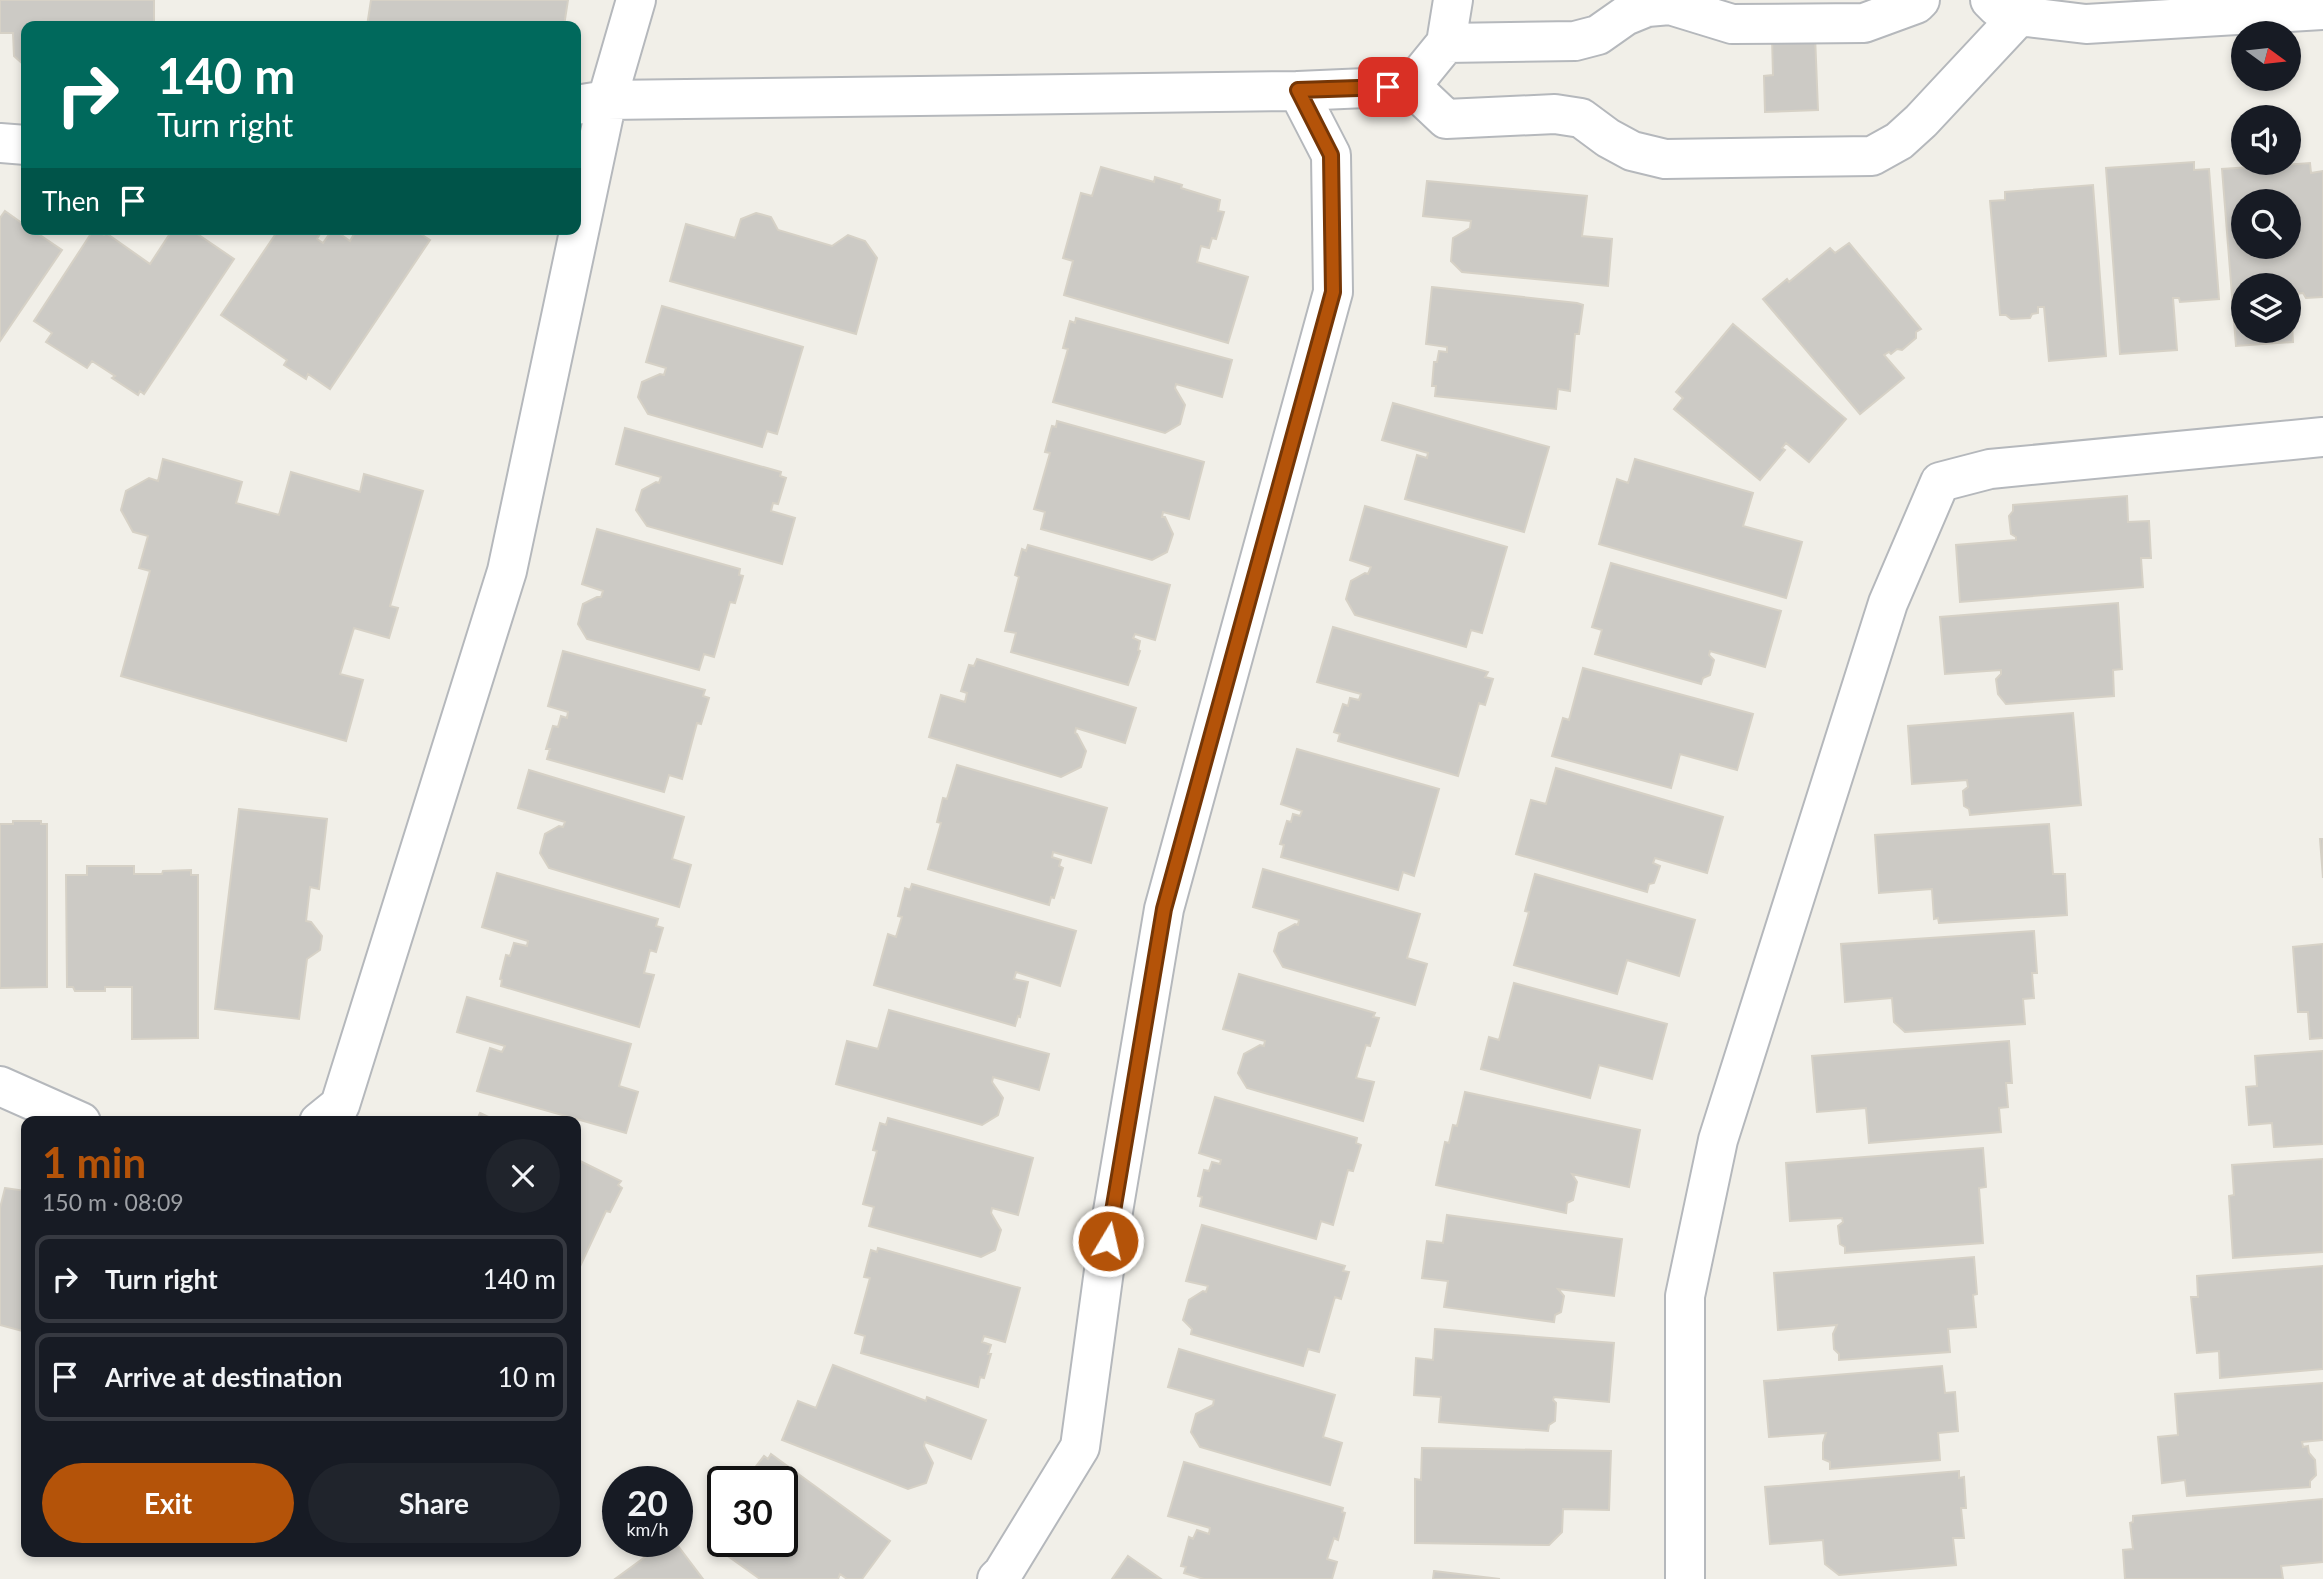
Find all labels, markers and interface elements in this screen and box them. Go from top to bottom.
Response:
north arrow [2231,21,2301,91]
map controls [2231,21,2301,343]
text: 140 m [157,46,295,104]
icon: right [42,49,133,140]
pin [1358,57,1418,117]
icon: arrive [1369,68,1407,106]
text: Turn right [157,105,293,144]
button: sound [2231,105,2301,175]
icon: arrive [114,182,152,220]
text: Then [42,185,100,217]
button: search [2231,189,2301,259]
button: layers [2231,273,2301,343]
text: 1 min [42,1137,146,1187]
button: close [486,1139,560,1213]
text: 150 m · 08:09 [42,1188,184,1216]
position arrow [1071,1204,1145,1278]
icon: right [46,1260,84,1298]
text: Turn right [105,1263,218,1295]
text: 140 m [483,1263,556,1295]
icon: arrive [46,1358,84,1396]
text: Arrive at destination [105,1361,342,1393]
text: 10 m [498,1361,556,1393]
button: Exit [42,1463,294,1543]
button: Share [308,1463,560,1543]
speed limit sign: 30 [707,1466,798,1557]
text: 20 [627,1481,668,1523]
text: km/h [626,1518,669,1540]

